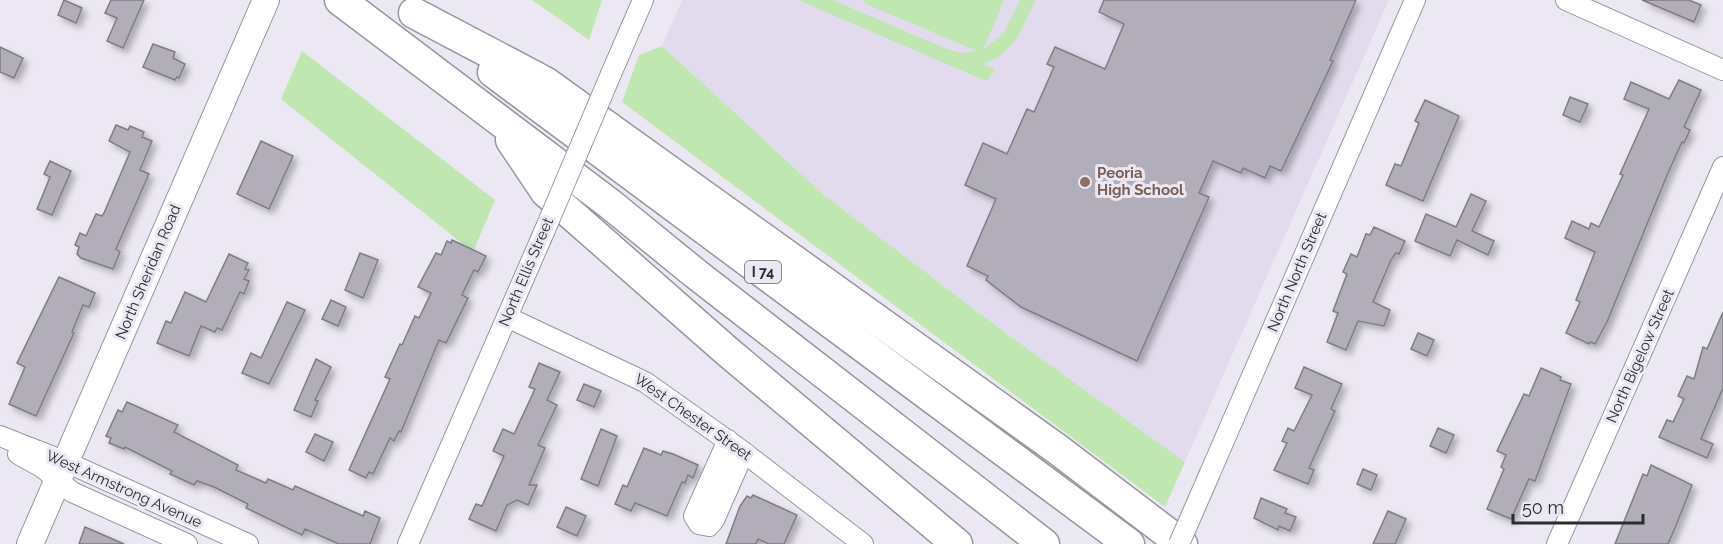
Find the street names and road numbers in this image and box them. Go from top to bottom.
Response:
street label: North Sheridan Road [111,202,185,342]
street label: North North Street [1264,210,1330,334]
street label: North Ellis Street [495,215,557,329]
road number: I 74 [745,261,781,283]
street label: North Bigelow Street [1602,286,1678,426]
street label: West Chester Street [631,370,755,464]
street label: West Armstrong Avenue [43,447,205,532]

